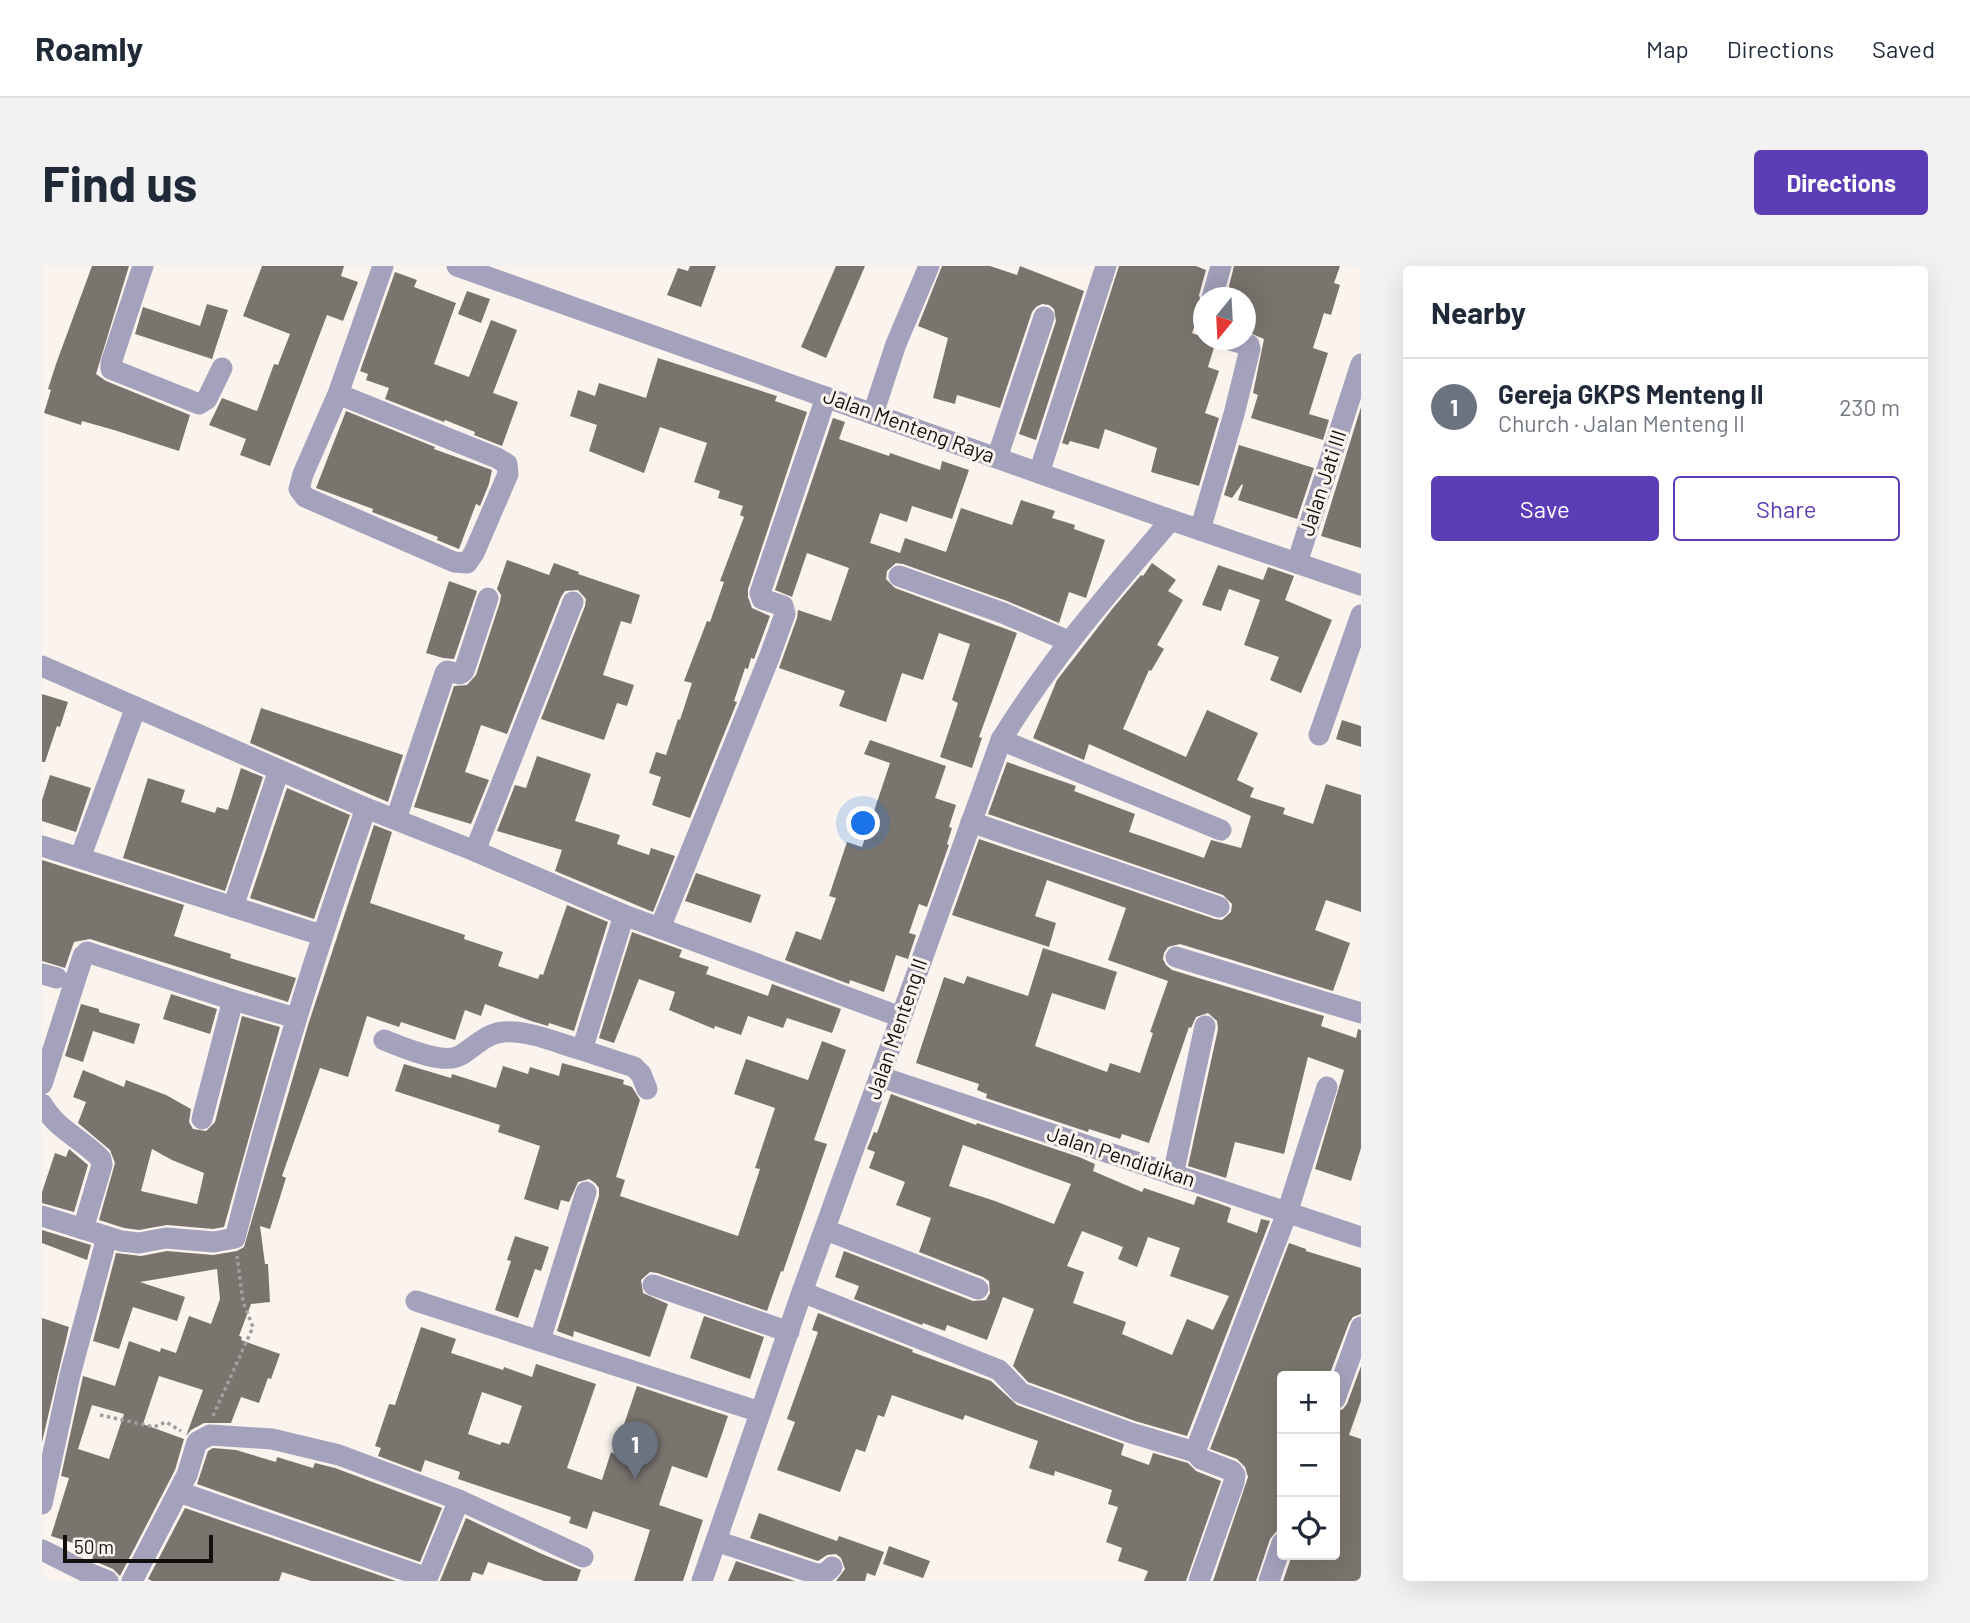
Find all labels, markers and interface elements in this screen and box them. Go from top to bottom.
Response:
text: Roamly [35,28,143,68]
text: Map [1646,34,1689,63]
text: Directions [1727,34,1834,63]
text: Saved [1872,34,1935,63]
button: Directions [1754,150,1928,215]
text: Find us [42,153,197,212]
north arrow [1193,287,1256,350]
text: Nearby [1431,294,1526,330]
text: Gereja GKPS Menteng ll [1498,378,1763,409]
street label: Jalan Menteng Raya [820,382,999,467]
text: 1 [1450,393,1458,421]
text: 230 m [1839,393,1900,421]
text: Church · Jalan Menteng II [1498,409,1745,437]
street label: Jalan Jati III [1293,426,1350,539]
button: Save [1431,476,1659,541]
button: Share [1673,476,1900,541]
your location [846,806,880,840]
street label: Jalan Menteng II [860,955,931,1102]
street label: Jalan Pendidikan [1044,1120,1199,1191]
map controls [1277,1371,1340,1560]
button: + [1277,1371,1340,1434]
pin: 1 [612,1421,658,1479]
button: − [1277,1434,1340,1497]
button: locate [1277,1497,1340,1560]
scale bar [63,1532,214,1564]
text: 50 m [74,1535,114,1558]

